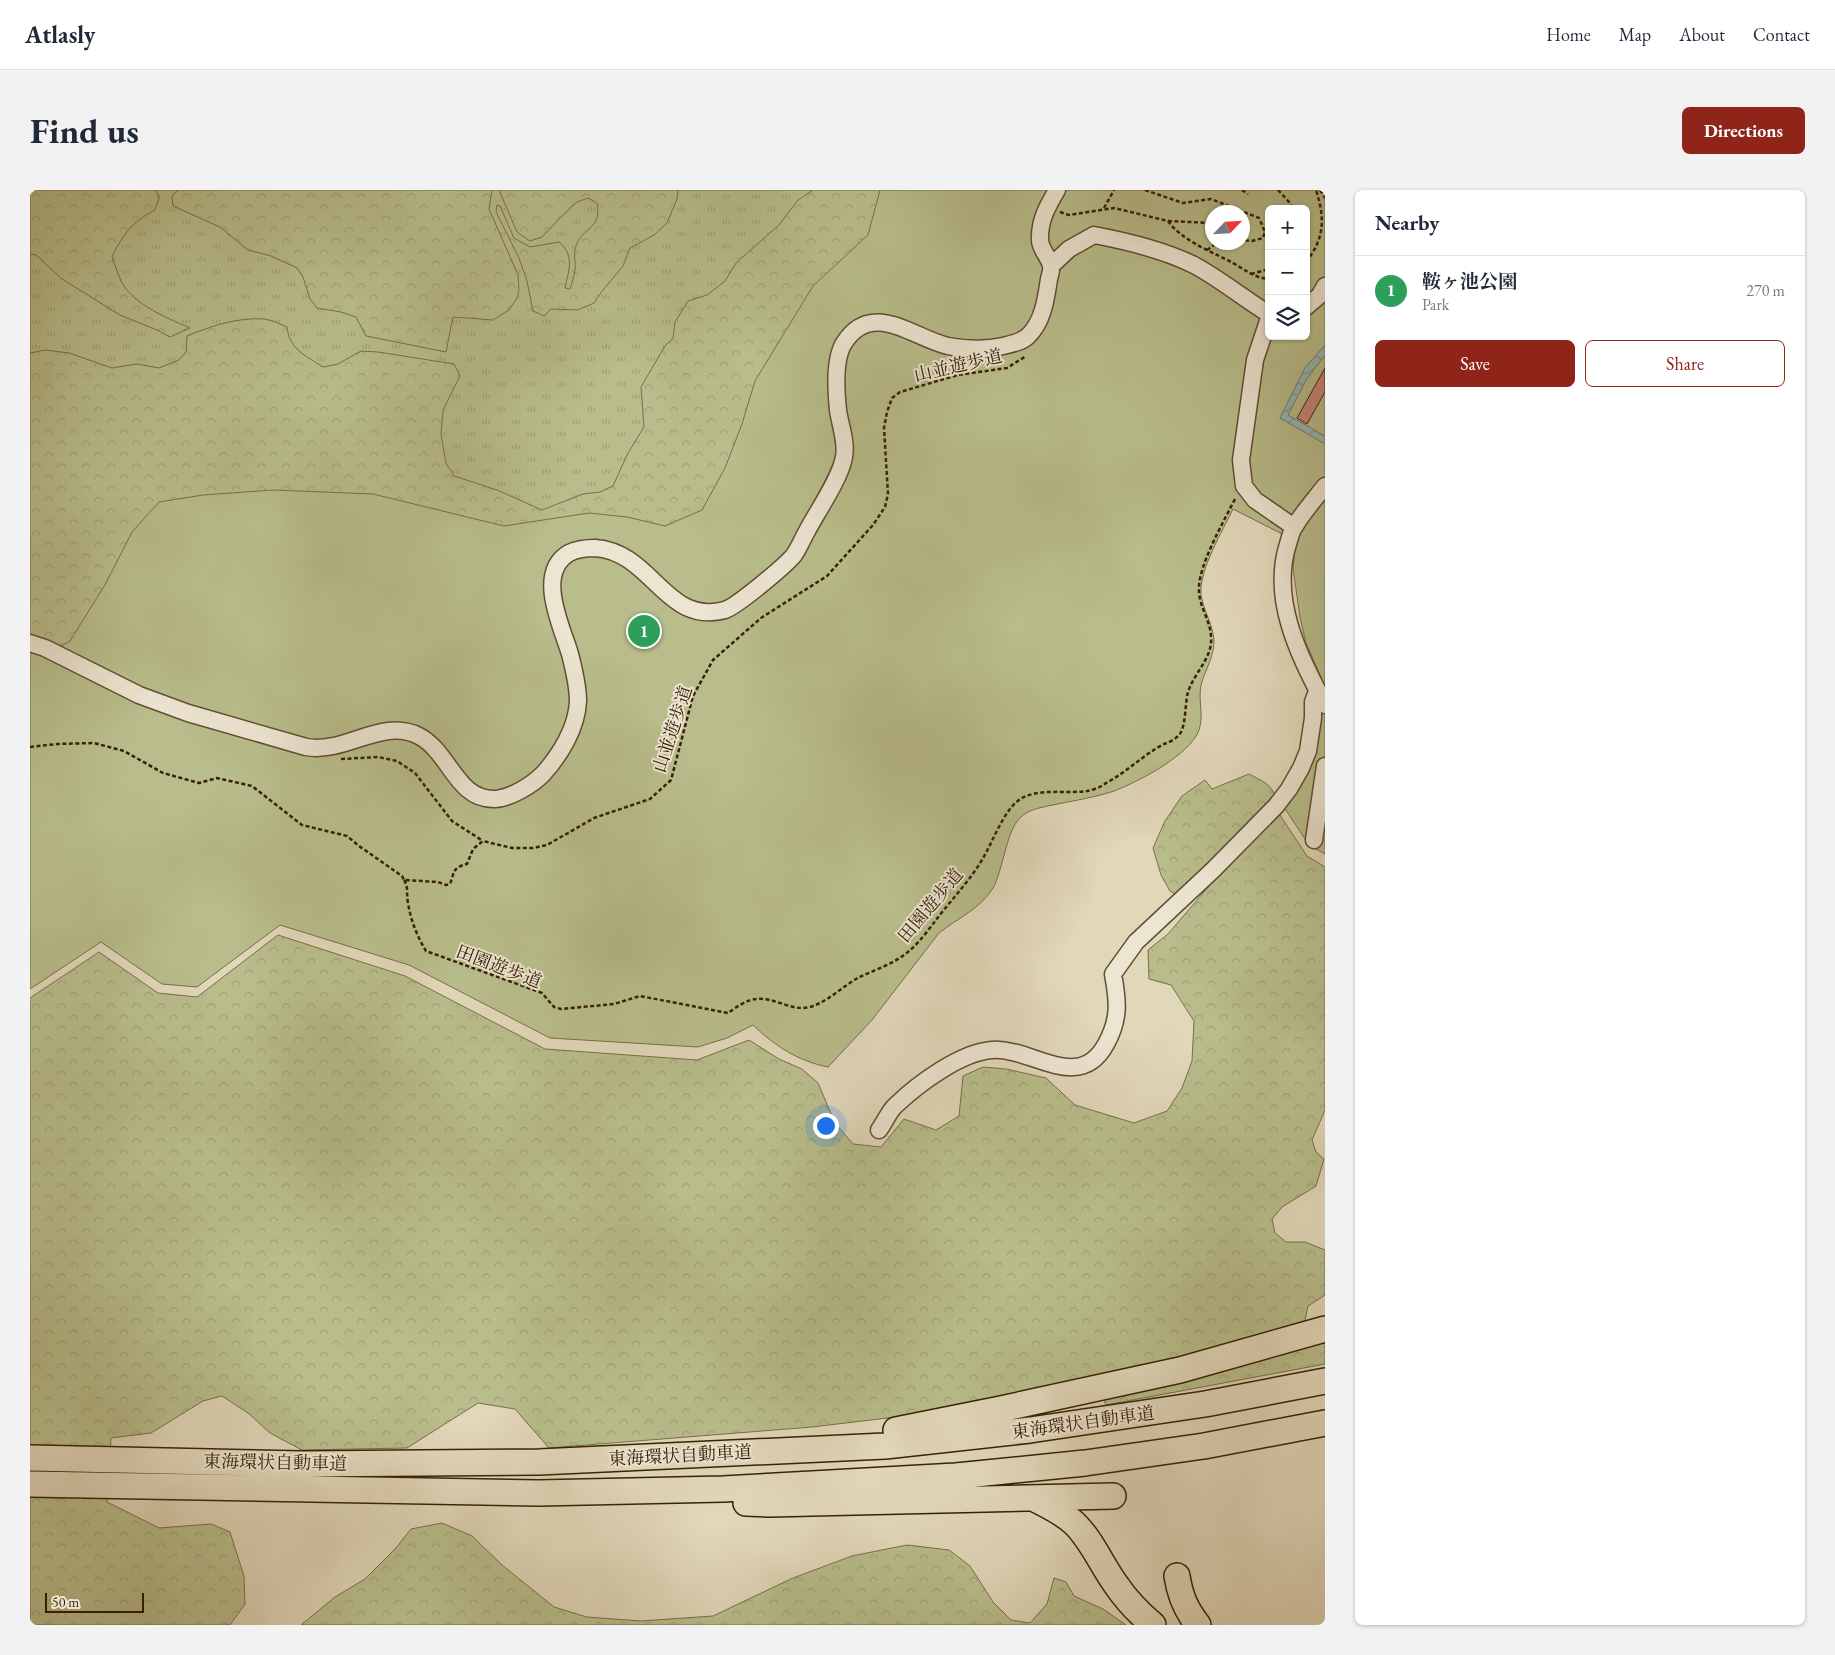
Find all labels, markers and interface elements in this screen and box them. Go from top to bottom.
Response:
text: Atlasly [25,19,95,50]
text: Home [1546,23,1591,46]
text: Map [1619,23,1651,46]
text: About [1679,23,1725,46]
text: Contact [1753,23,1810,46]
button: Directions [1682,107,1805,154]
text: Find us [30,108,139,153]
north arrow [1205,205,1250,250]
map controls [1265,205,1310,340]
button: + [1265,205,1310,250]
text: Nearby [1375,209,1439,236]
button: − [1265,250,1310,295]
text: 鞍ヶ池公園 [1422,269,1517,294]
text: 1 [1387,280,1395,301]
text: 270 m [1746,280,1785,301]
text: Park [1422,294,1449,315]
button: layers [1265,295,1310,340]
button: Save [1375,340,1575,387]
button: Share [1585,340,1785,387]
street label: 山並遊歩道 [912,344,1004,386]
pin: 1 [628,612,660,650]
street label: 山並遊歩道 [647,683,697,775]
street label: 田園遊歩道 [892,863,968,947]
street label: 田園遊歩道 [453,939,545,993]
your location [813,1113,839,1139]
street label: 東海環状自動車道 [1010,1401,1156,1443]
street label: 東海環状自動車道 [607,1440,753,1470]
street label: 東海環状自動車道 [203,1449,347,1475]
scale bar [45,1590,144,1613]
text: 50 m [52,1593,79,1611]

